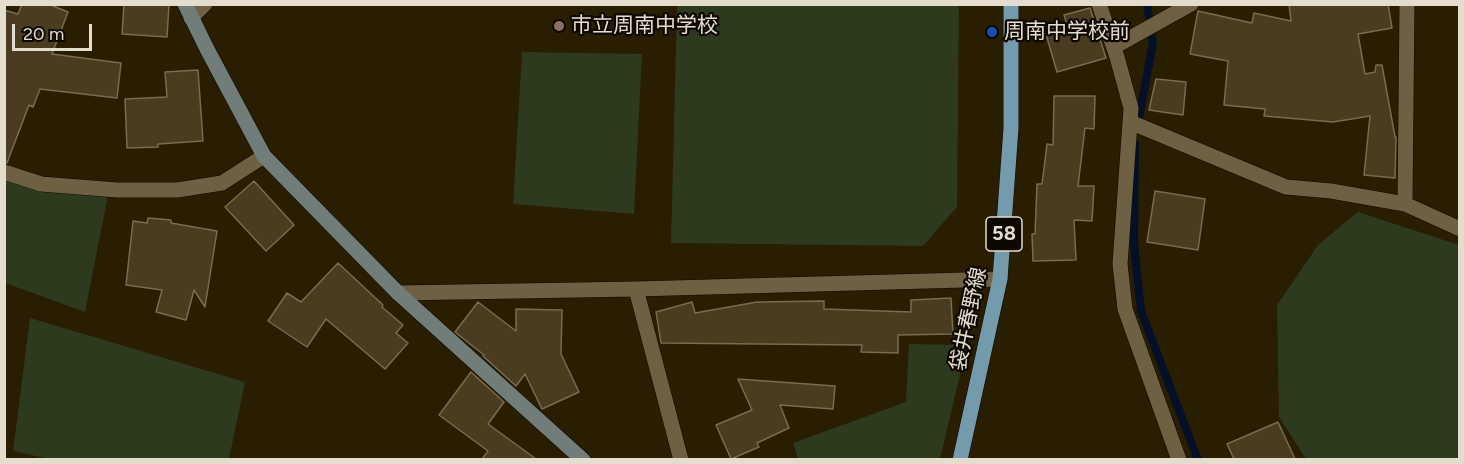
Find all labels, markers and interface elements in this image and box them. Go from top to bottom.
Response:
scale bar [15,12,94,50]
place label: 市立周南中学校 [571,13,718,39]
marker: 市立周南中学校 [552,19,566,33]
place label: 周南中学校前 [1004,19,1130,45]
text: 20 m [23,23,64,45]
marker: 周南中学校前 [985,25,999,39]
road number: 58 [986,217,1022,251]
street label: 袋井春野線 [946,265,992,373]

